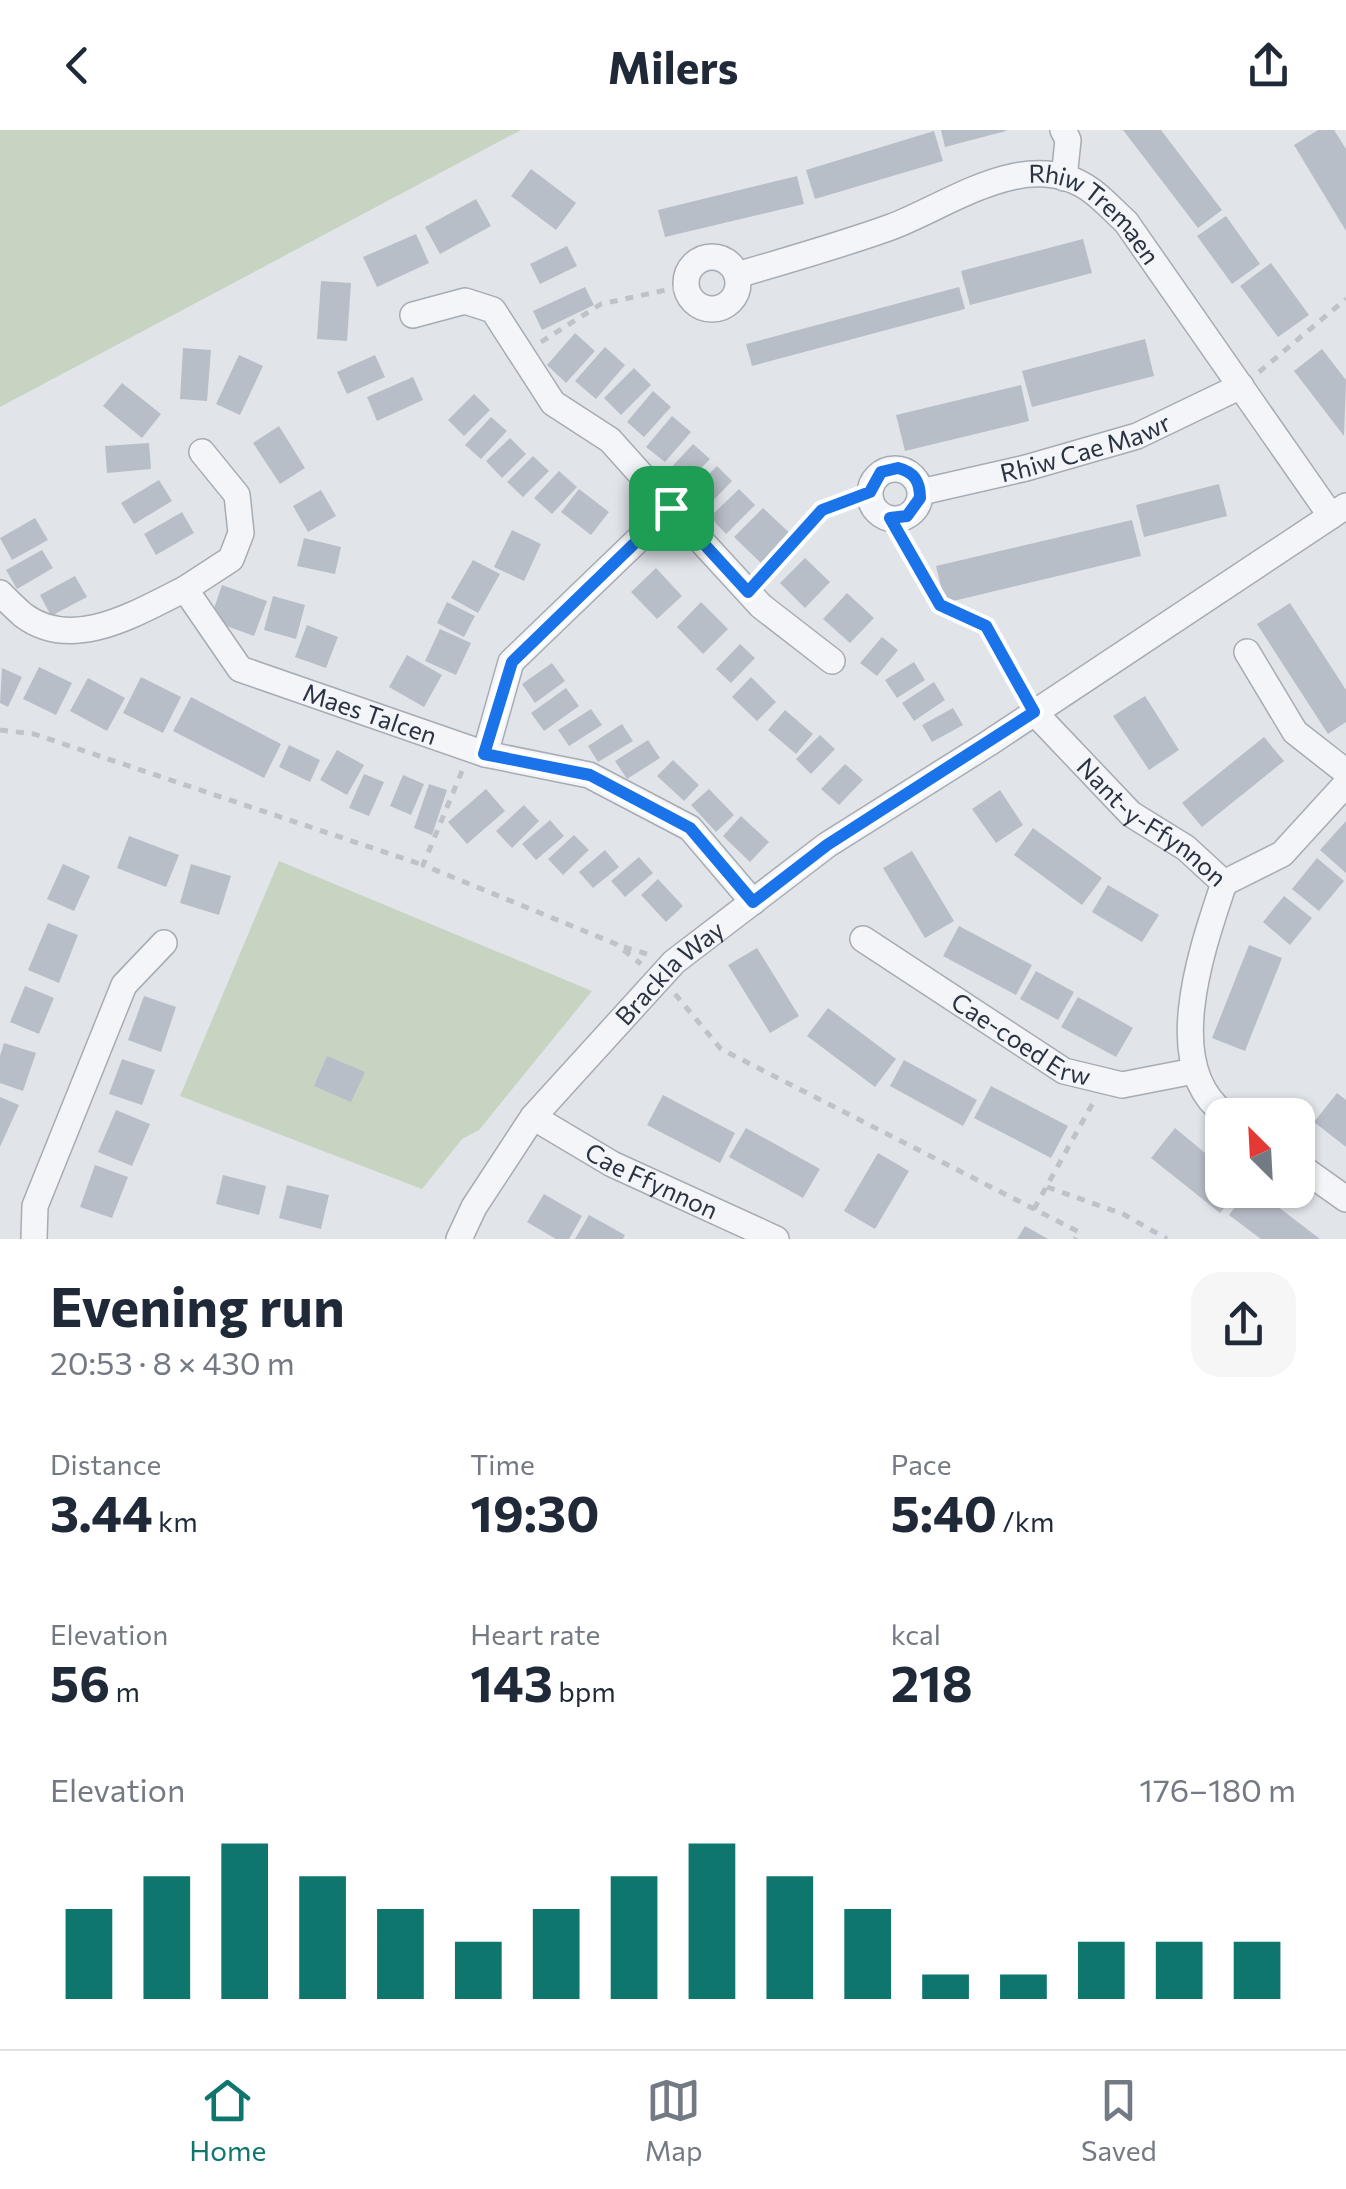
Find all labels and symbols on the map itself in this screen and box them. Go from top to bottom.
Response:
street label: Rhiw Tremaen [1028,157,1167,270]
street label: Rhiw Cae Mawr [997,406,1175,487]
pin [629,466,714,551]
street label: Maes Talcen [299,676,441,750]
street label: Nant-y-Ffynnon [1071,751,1233,892]
street label: Brackla Way [608,913,729,1031]
street label: Cae-coed Erw [946,985,1094,1091]
north arrow [1205,1098,1315,1208]
street label: Cae Ffynnon [580,1136,723,1224]

